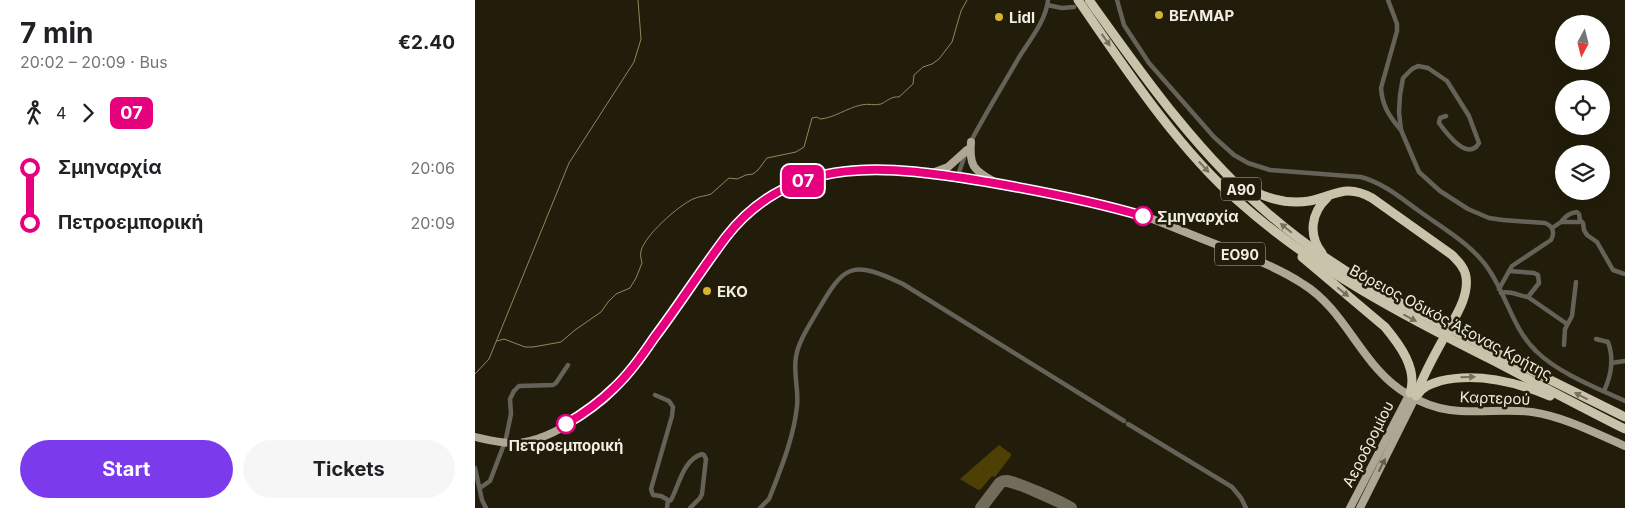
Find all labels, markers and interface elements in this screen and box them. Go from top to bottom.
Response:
place label: ΒΕΛΜΑΡ [1169,6,1234,25]
place label: Lidl [1009,8,1035,27]
marker: ΒΕΛΜΑΡ [1153,9,1165,21]
marker: Lidl [993,11,1005,23]
north arrow [1555,15,1610,70]
map controls [1555,15,1610,200]
text: 7 min [20,16,94,50]
text: €2.40 [398,31,455,54]
one-way arrow [1101,33,1111,47]
text: 20:02 – 20:09 · Bus [20,52,168,72]
button: locate [1555,80,1610,135]
icon: walk [20,99,48,127]
icon: forward [74,99,102,127]
text: 07 [120,102,143,123]
text: 4 [56,103,66,123]
button: layers [1555,145,1610,200]
text: Σμηναρχία [58,156,162,179]
text: 20:06 [411,158,455,178]
one-way arrow [1198,160,1210,172]
line badge: 07 [781,165,825,197]
text: 07 [792,170,814,191]
road number: Α90 [1221,178,1261,200]
marker: Σμηναρχία [1133,206,1153,226]
place label: Σμηναρχία [1157,207,1239,226]
text: Πετροεμπορική [58,211,203,234]
text: 20:09 [411,213,455,233]
one-way arrow [1280,223,1293,234]
road number: ΕΟ90 [1215,242,1265,266]
street label: Βόρειος Οδικός Άξονας Κρήτης [1346,260,1556,384]
place label: EKO [717,282,748,301]
marker: EKO [701,285,713,297]
one-way arrow [1336,286,1349,297]
one-way arrow [1403,314,1417,322]
one-way arrow [1460,373,1476,381]
street label: Καρτερού [1459,387,1531,409]
one-way arrow [1574,392,1589,400]
street label: Αεροδρομίου [1338,398,1398,490]
marker: Πετροεμπορική [556,414,576,434]
place label: Πετροεμπορική [509,436,623,455]
button: Start [20,440,233,498]
button: Tickets [243,440,455,498]
one-way arrow [1378,457,1386,472]

